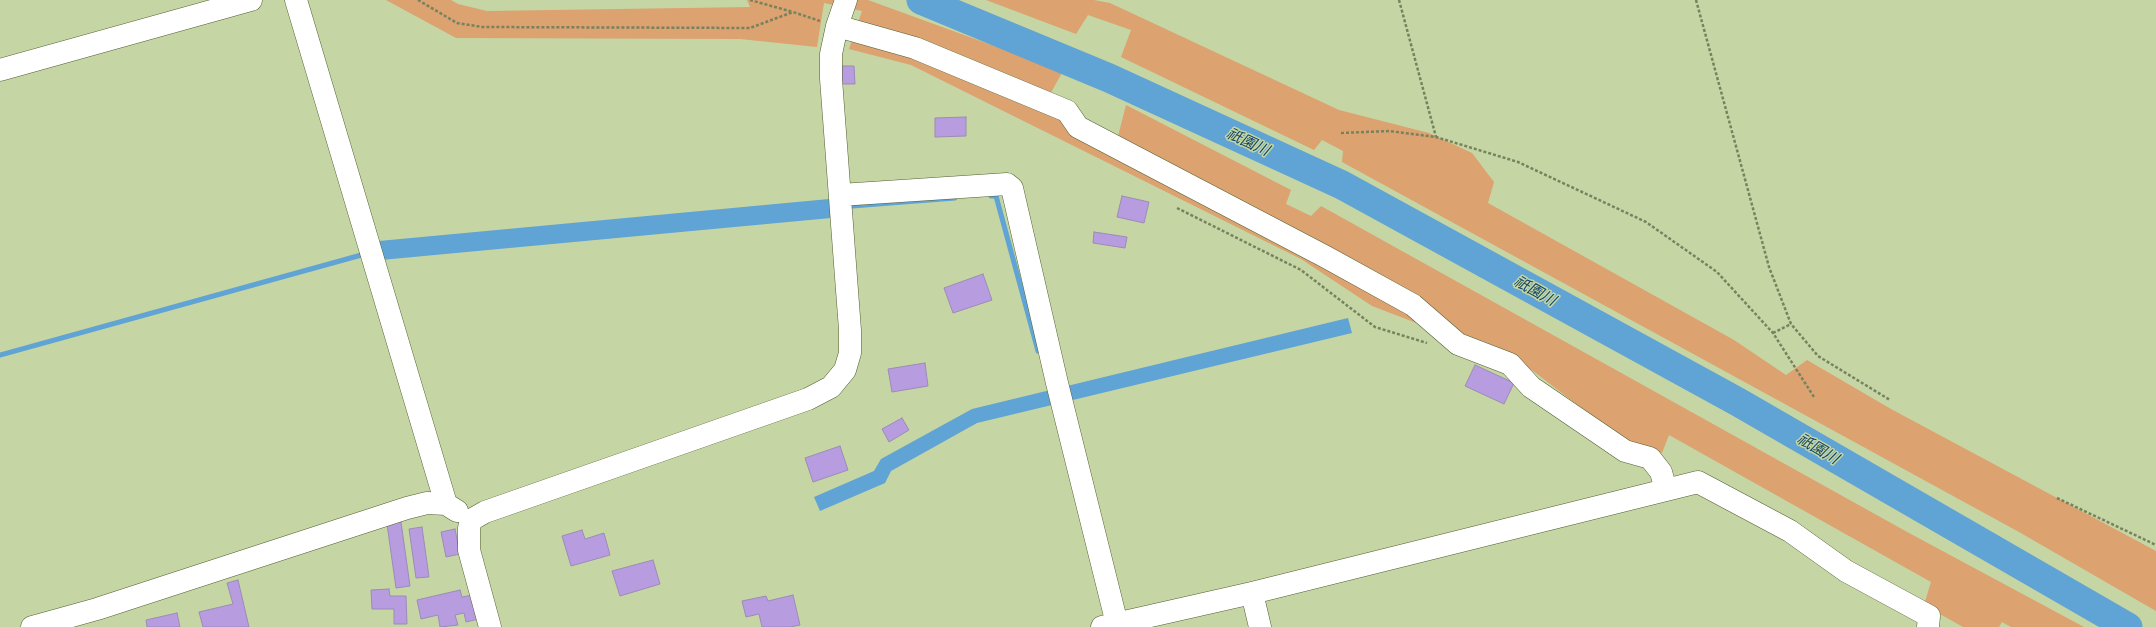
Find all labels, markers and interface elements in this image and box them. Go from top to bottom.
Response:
water label: 祇園川 [1224,124,1272,160]
water label: 祇園川 [1511,272,1559,310]
water label: 祇園川 [1794,430,1842,468]

